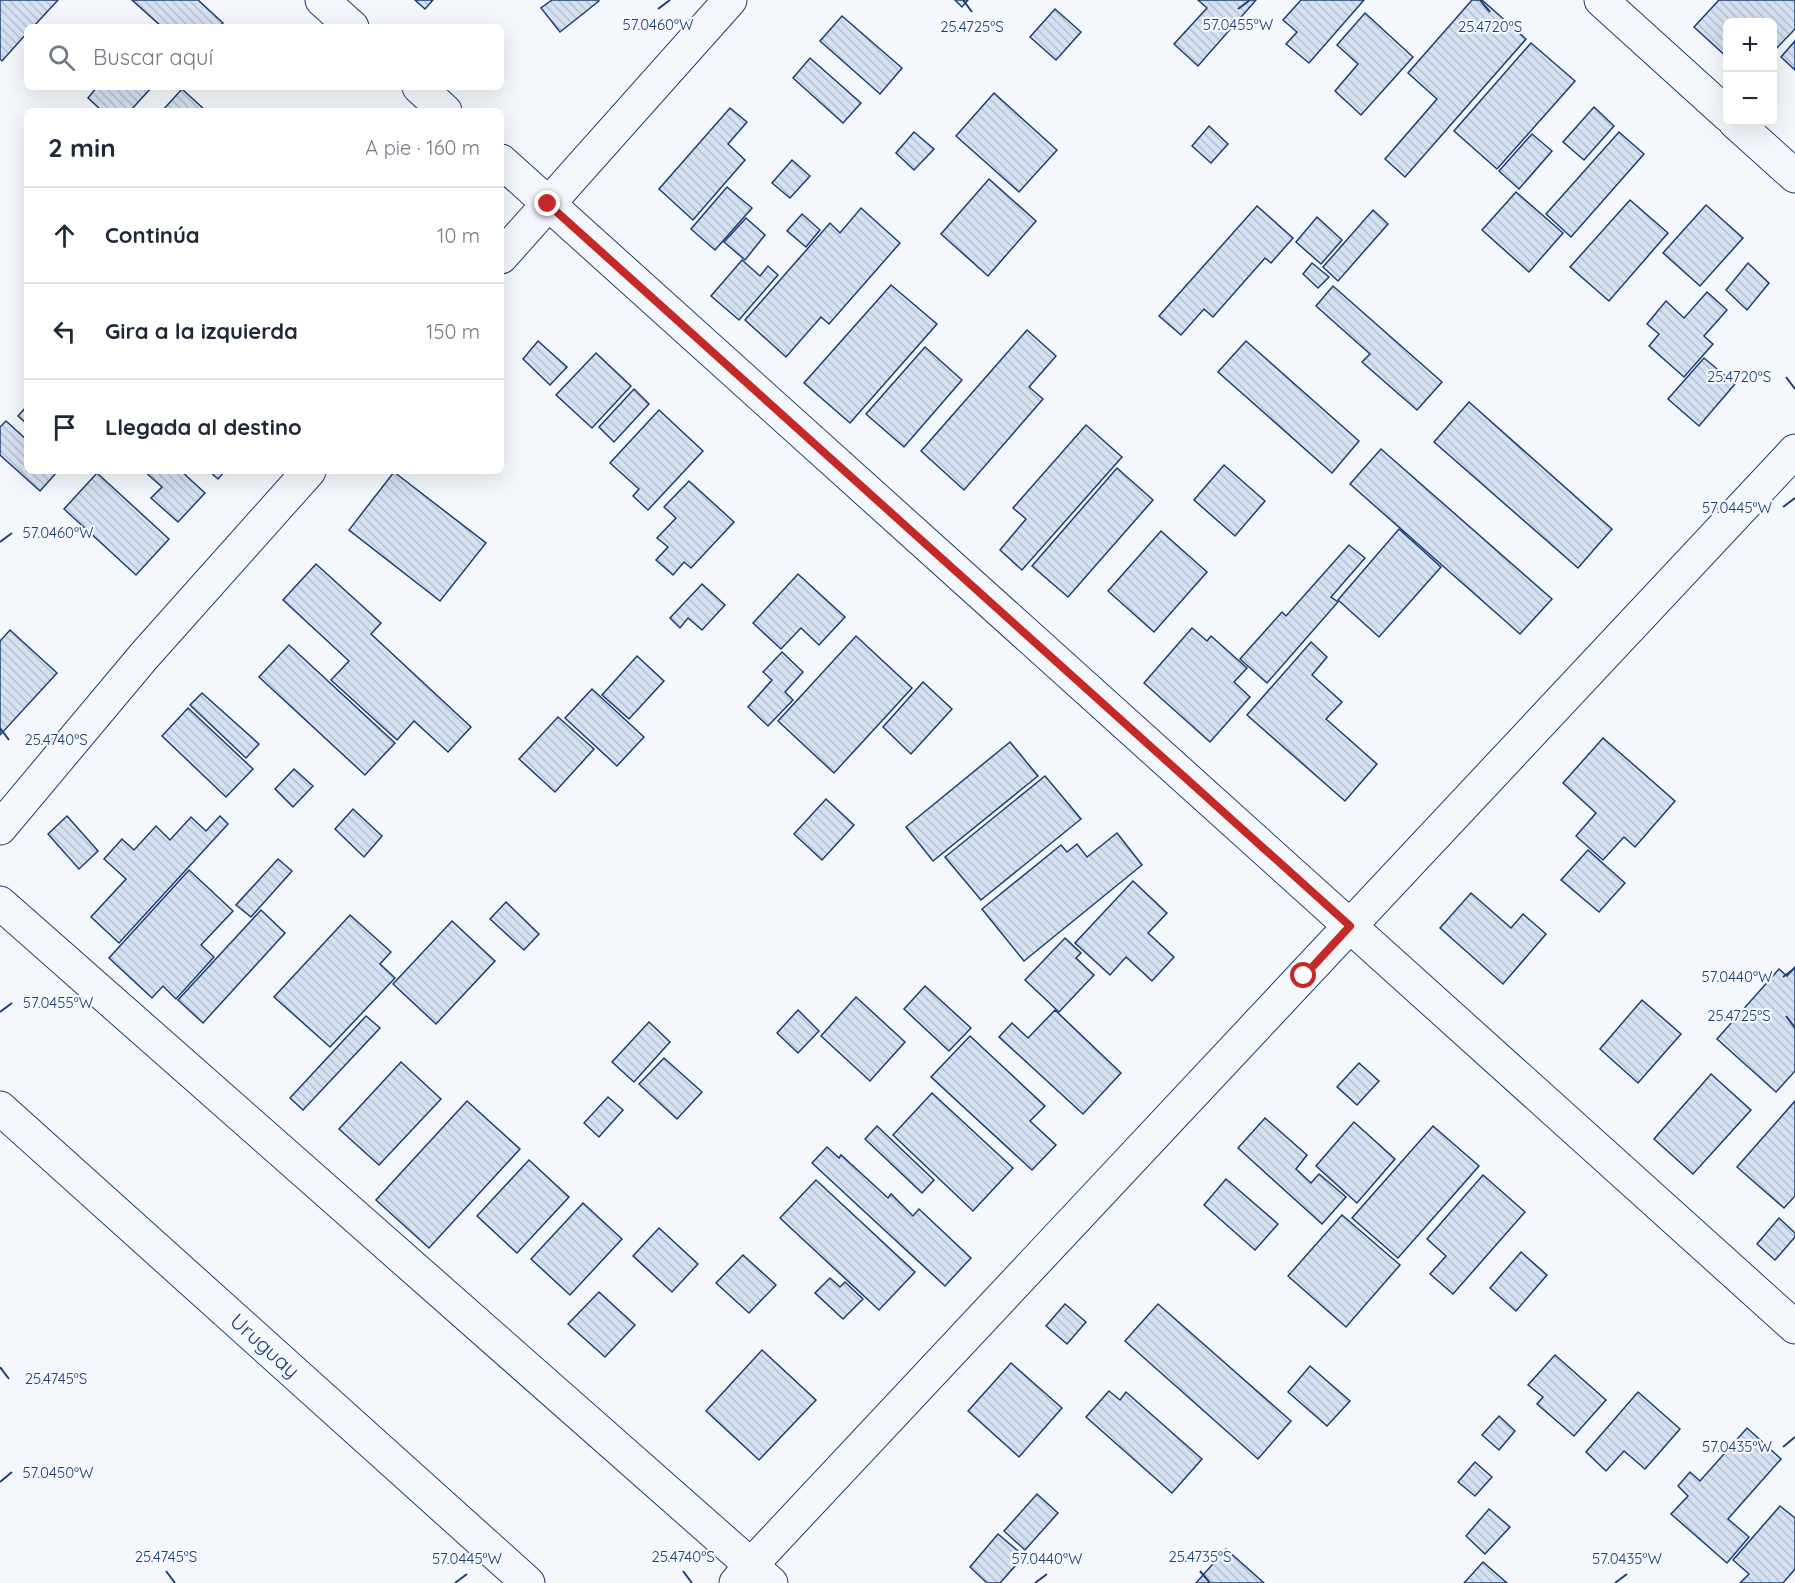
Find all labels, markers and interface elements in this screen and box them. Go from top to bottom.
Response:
text: 57.0460°W [623,15,694,34]
text: 57.0455°W [1203,15,1274,34]
text: 25.4725°S [940,17,1004,36]
text: 25.4720°S [1458,17,1522,36]
map controls [1723,18,1777,126]
button: + [1723,18,1777,72]
search box [24,24,504,90]
icon: search [45,41,78,74]
text: Buscar aquí [93,43,213,71]
button: − [1723,72,1777,126]
text: 2 min [48,131,116,164]
text: A pie · 160 m [365,135,480,160]
route end [534,190,560,216]
icon: ahead [48,219,81,252]
text: Continúa [105,221,200,249]
text: 10 m [437,223,480,248]
icon: left [48,315,81,348]
text: Gira a la izquierda [105,317,298,345]
text: 150 m [426,319,480,344]
text: 25.4720°S [1707,367,1771,386]
icon: arrive [48,411,81,444]
text: Llegada al destino [105,413,302,441]
text: 57.0445°W [1702,498,1773,517]
text: 57.0460°W [23,523,94,542]
text: 25.4740°S [24,730,88,749]
route start [1290,962,1316,988]
text: 57.0440°W [1702,967,1773,986]
text: 57.0455°W [23,993,94,1012]
text: 25.4725°S [1707,1006,1771,1025]
street label: Uruguay [225,1307,305,1383]
text: 25.4745°S [25,1369,87,1388]
text: 57.0435°W [1702,1437,1773,1456]
text: 57.0450°W [22,1463,94,1482]
text: 25.4745°S [135,1547,197,1566]
text: 25.4740°S [651,1547,715,1566]
text: 25.4735°S [1169,1547,1231,1566]
text: 57.0445°W [432,1549,503,1568]
text: 57.0440°W [1012,1549,1083,1568]
text: 57.0435°W [1592,1549,1663,1568]

